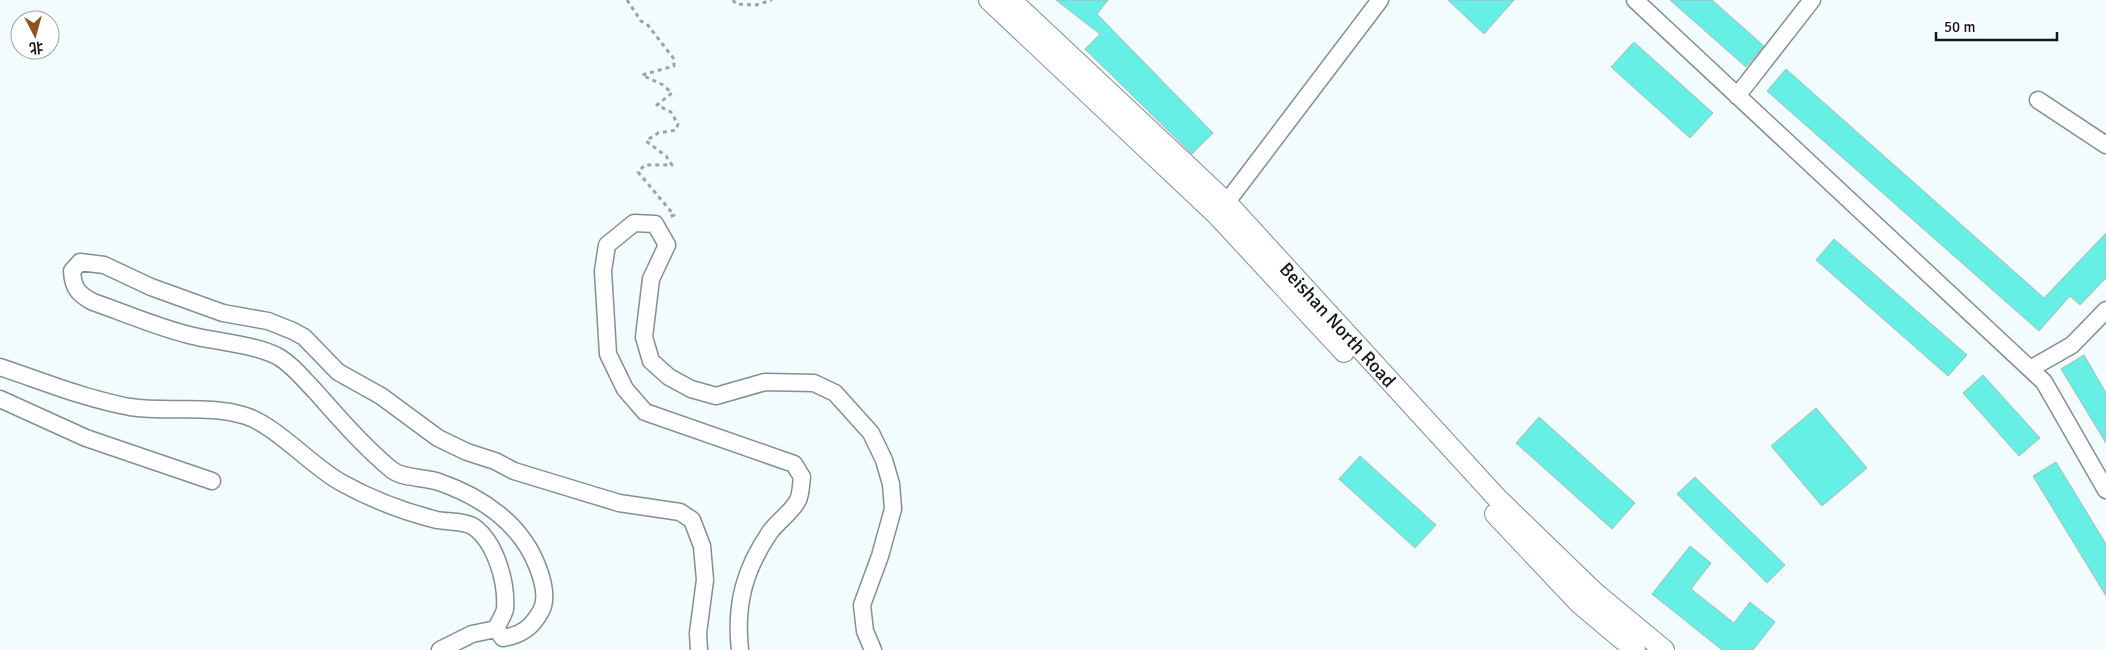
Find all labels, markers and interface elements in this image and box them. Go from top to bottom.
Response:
north arrow [10,10,60,60]
scale bar [1936,10,2057,42]
text: 50 m [1944,18,1975,36]
text: 北 [28,38,44,57]
street label: Beishan North Road [1274,258,1401,393]

